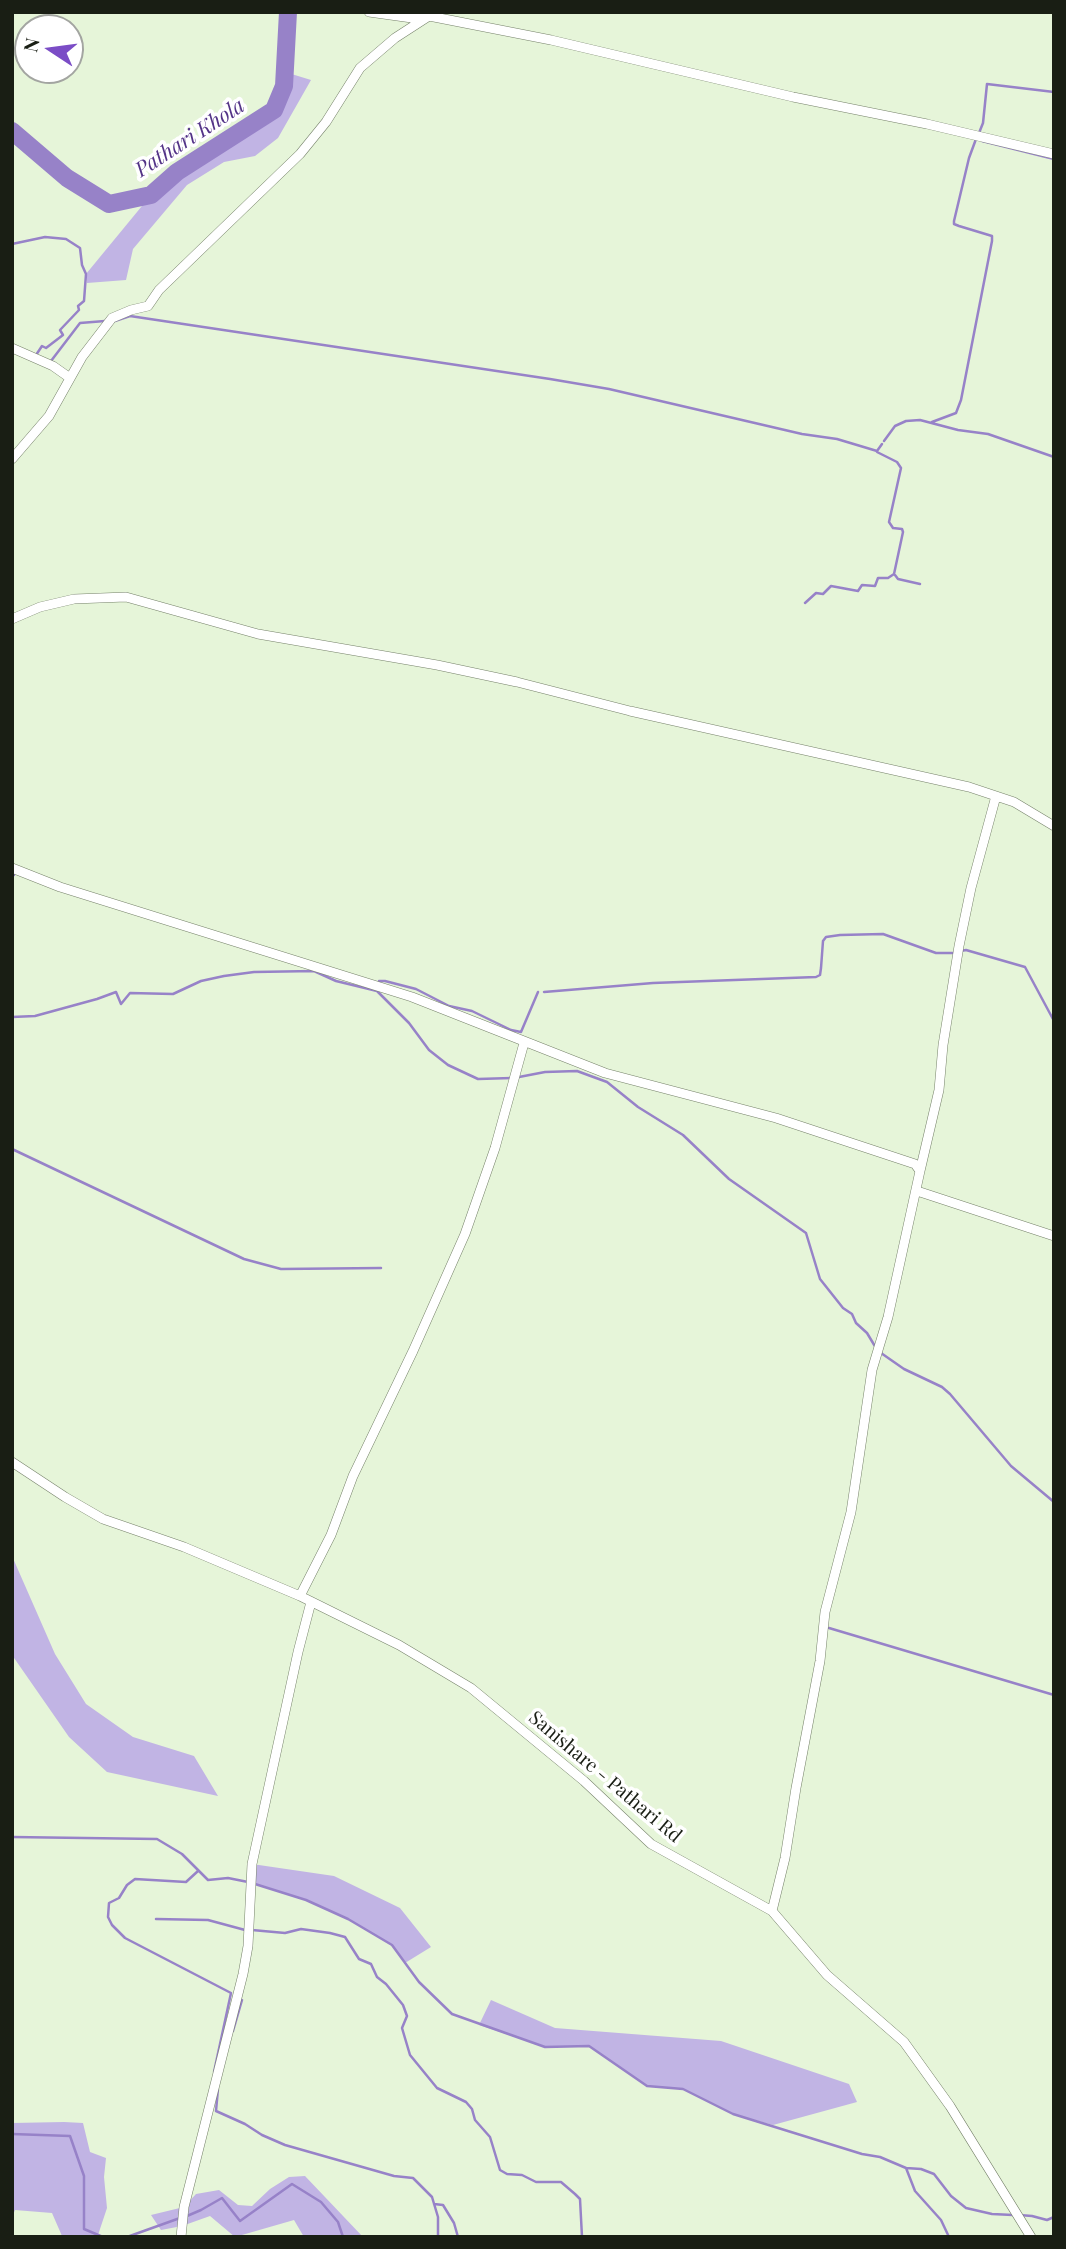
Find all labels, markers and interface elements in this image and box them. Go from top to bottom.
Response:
north arrow [14,14,84,84]
text: N [16,35,45,54]
water label: Pathari Khola [131,93,249,183]
street label: Sanishare - Pathari Rd [524,1706,686,1848]

